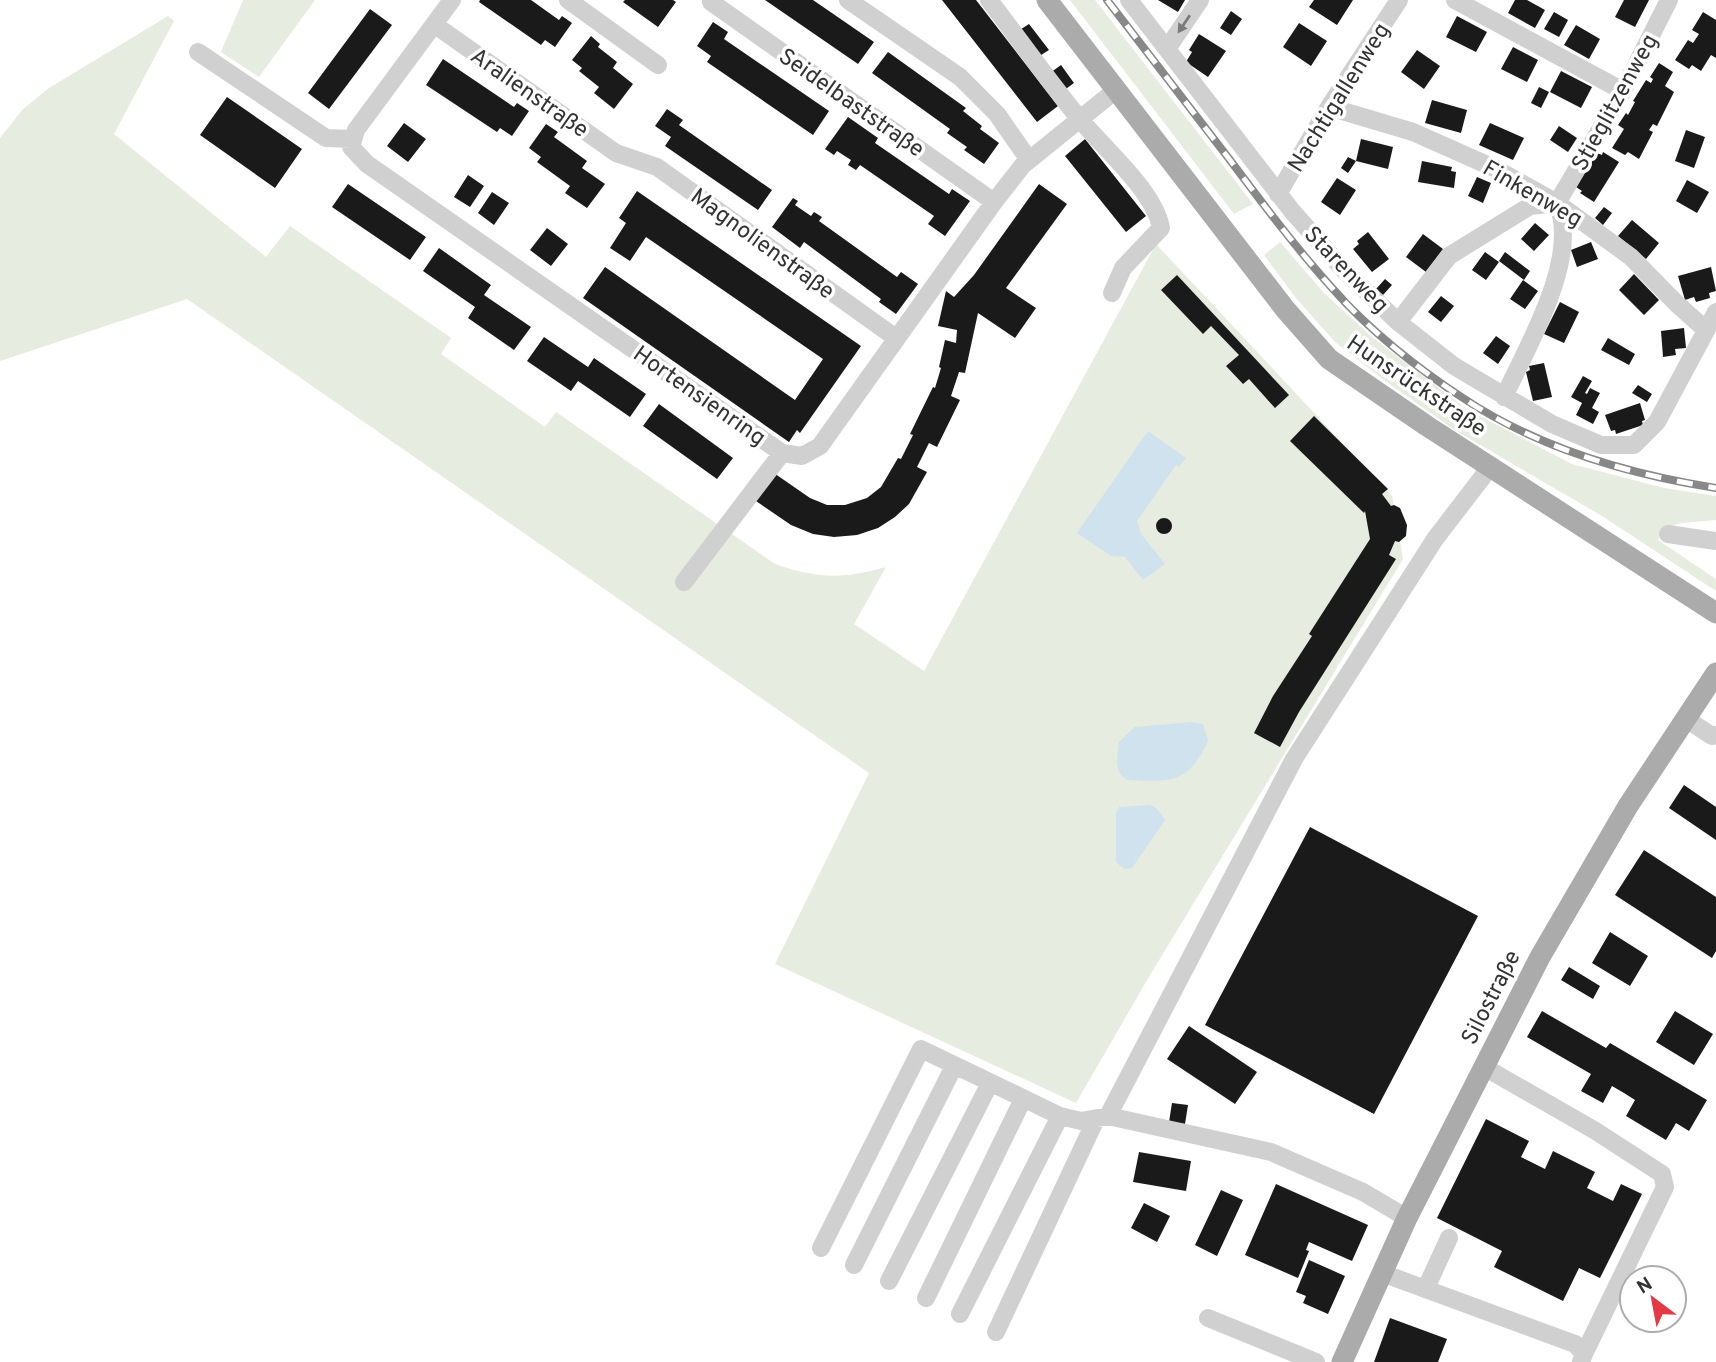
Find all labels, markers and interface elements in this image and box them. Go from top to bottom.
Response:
one-way arrow [1177,15,1190,34]
street label: Nachtigallenweg [1283,18,1398,178]
street label: Stieglitzenweg [1567,30,1666,177]
street label: Aralienstraße [464,43,593,145]
street label: Seidelbaststraße [772,43,929,165]
street label: Finkenweg [1477,155,1587,235]
street label: Magnolienstraße [684,183,839,307]
street label: Starenweg [1297,221,1394,320]
street label: Hunsrückstraße [1340,330,1491,444]
street label: Hortensienring [627,341,771,454]
street label: Silostraße [1456,946,1528,1050]
north arrow [1618,1264,1688,1334]
text: N [1633,1272,1657,1300]

